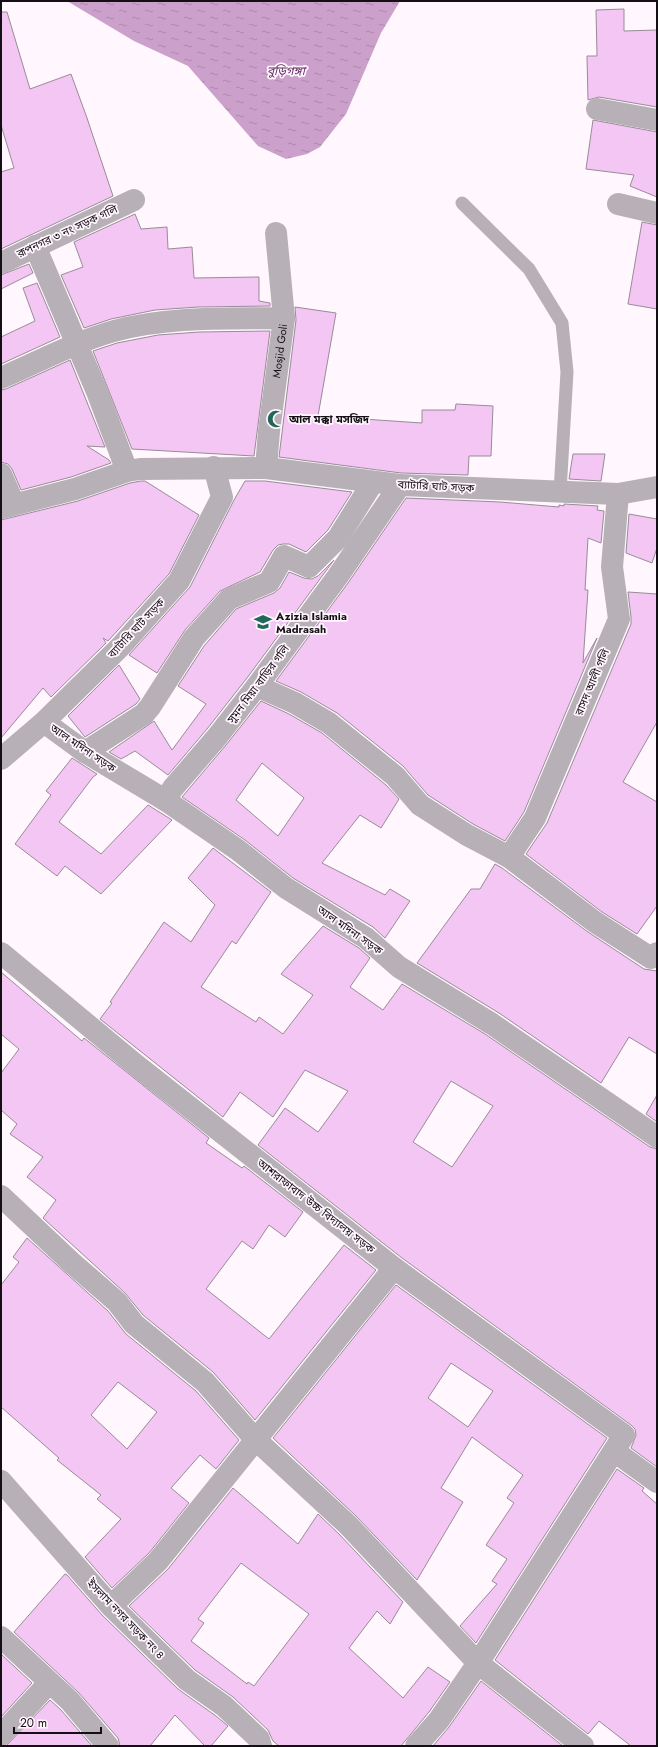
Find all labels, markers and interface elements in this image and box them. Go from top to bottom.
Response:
water label: বুড়িগঙ্গা [267,62,308,80]
street label: রূপনগর ৩ নং সড়ক গলি [13,200,121,262]
street label: Mosjid Goli [268,323,291,379]
mosque icon: আল মক্কা মসজিদ [266,409,286,429]
place label: আল মক্কা মসজিদ [288,411,370,427]
street label: ব্যাটারি ঘাট সড়ক [396,476,475,496]
street label: ব্যাটারি ঘাট সড়ক [103,594,168,662]
place label: Azizia Islamia Madrasah [275,608,347,637]
school or university icon: Azizia Islamia Madrasah [253,612,273,632]
street label: সুমন মিয়া বাড়ির গলি [223,641,293,727]
street label: রাসদ আলী গলি [570,645,614,719]
street label: আল মদিনা সড়ক [46,719,119,776]
street label: আল মদিনা সড়ক [313,901,386,958]
street label: আশরাফাবাদ উচ্চ বিদ্যালয় সড়ক [253,1154,378,1257]
street label: ইসলাম নগর সড়ক নং ৪ [83,1575,168,1662]
scale bar [14,1709,101,1735]
text: 20 m [20,1714,47,1732]

